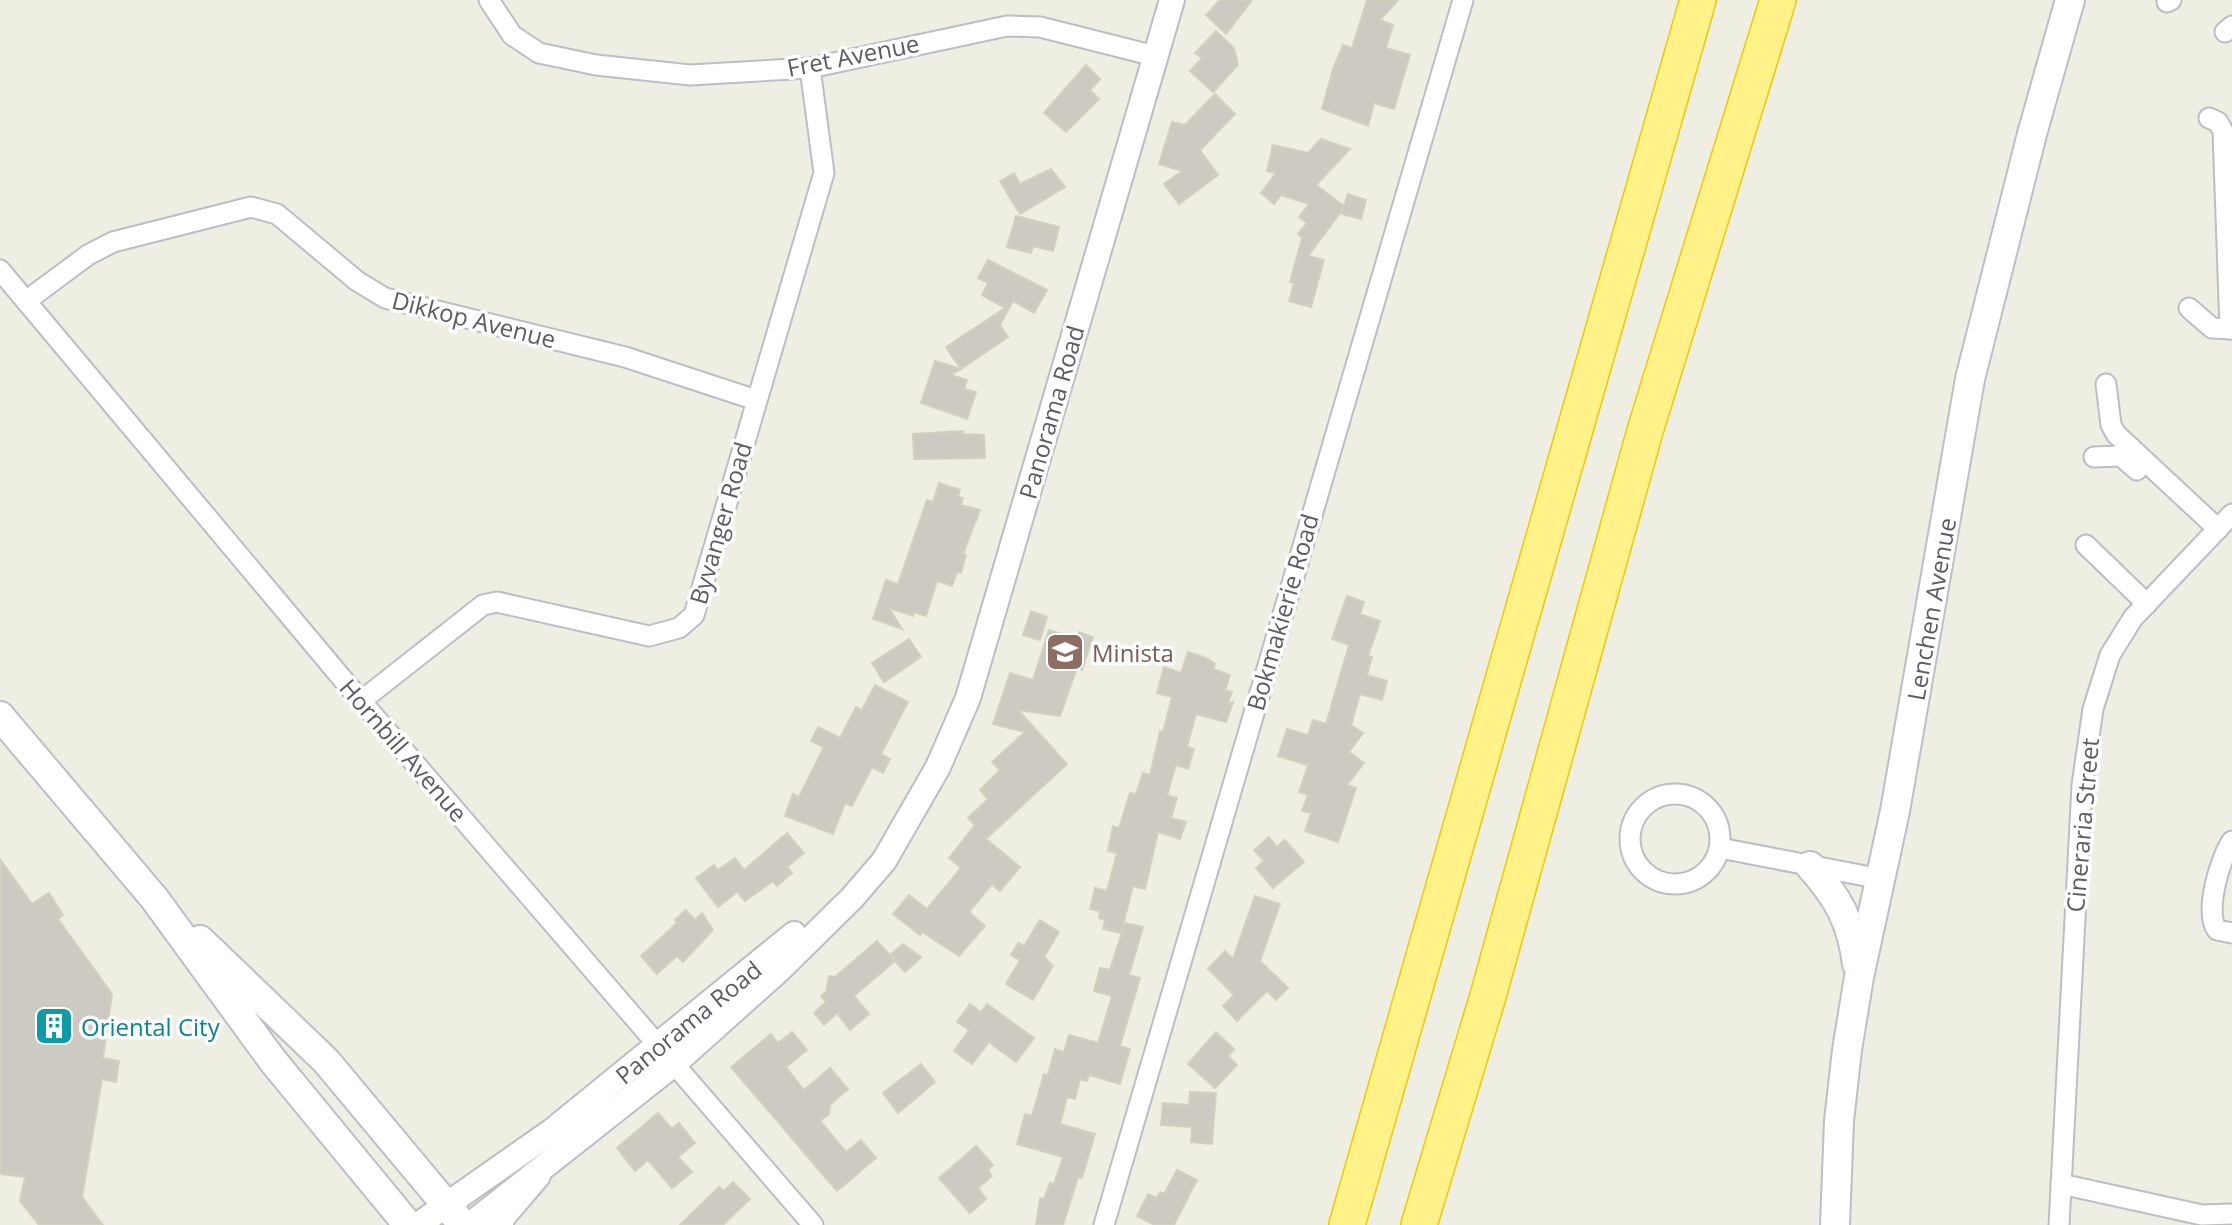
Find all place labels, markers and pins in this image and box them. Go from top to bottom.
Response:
school or university icon: Minista [1044,631,1086,673]
place label: Minista [1092,636,1174,669]
building icon: Oriental City [33,1005,75,1047]
place label: Oriental City [81,1010,221,1043]

